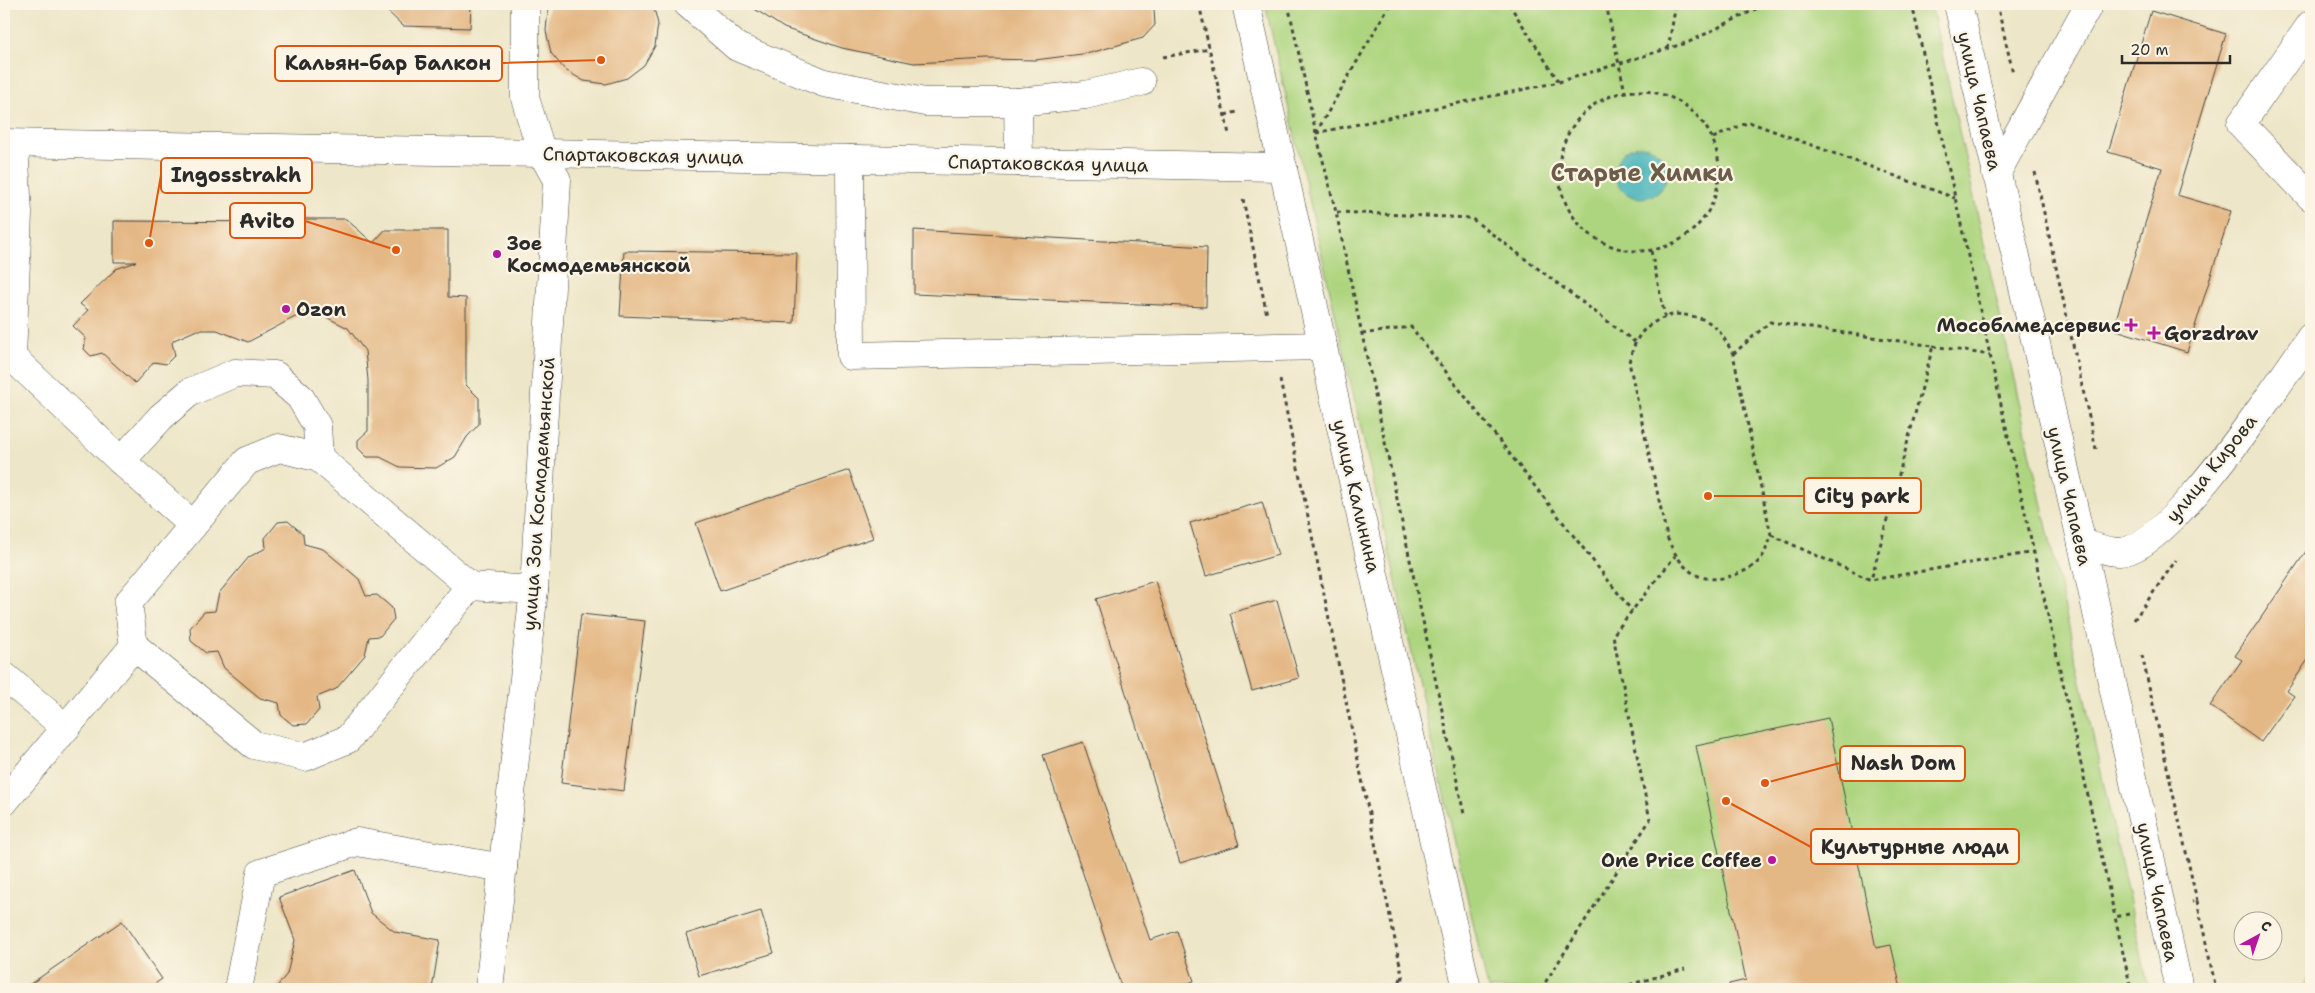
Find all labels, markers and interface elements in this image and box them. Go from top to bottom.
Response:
street label: улица Чапаева [1951,29,2008,173]
scale bar [2122,32,2230,64]
text: 20 m [2130,40,2169,60]
callout: Кальян-бар Балкон [275,46,502,81]
text: Кальян-бар Балкон [285,50,491,76]
street label: Спартаковская улица [542,141,744,170]
street label: Спартаковская улица [947,149,1149,178]
district label: Старые Химки [1550,157,1734,189]
callout: Ingosstrakh [161,158,312,193]
text: Ingosstrakh [171,162,301,188]
callout: Avito [230,203,305,238]
text: Avito [239,208,295,234]
place label: Зое Космодемьянской [507,231,690,278]
marker: Зое Космодемьянской [491,248,503,260]
place label: Ozon [296,297,346,322]
marker: Ozon [280,303,292,315]
place label: Мособлмедсервис [1936,313,2121,338]
marker: Мособлмедсервис [2125,319,2137,331]
place label: Gorzdrav [2164,321,2259,346]
marker: Gorzdrav [2148,327,2160,339]
street label: улица Зои Космодемьянской [516,356,561,632]
street label: улица Кирова [2160,409,2263,527]
street label: улица Калинина [1327,417,1386,576]
street label: улица Чапаева [2041,424,2098,568]
callout: City park [1804,478,1921,513]
text: City park [1814,483,1910,509]
callout: Nash Dom [1840,746,1965,781]
text: Nash Dom [1850,750,1956,776]
street label: улица Чапаева [2131,820,2185,964]
callout: Культурные люди [1811,829,2019,864]
text: Культурные люди [1821,834,2009,860]
place label: One Price Coffee [1601,848,1762,873]
marker: One Price Coffee [1766,854,1778,866]
north arrow [2232,910,2282,960]
text: С [2257,916,2275,936]

